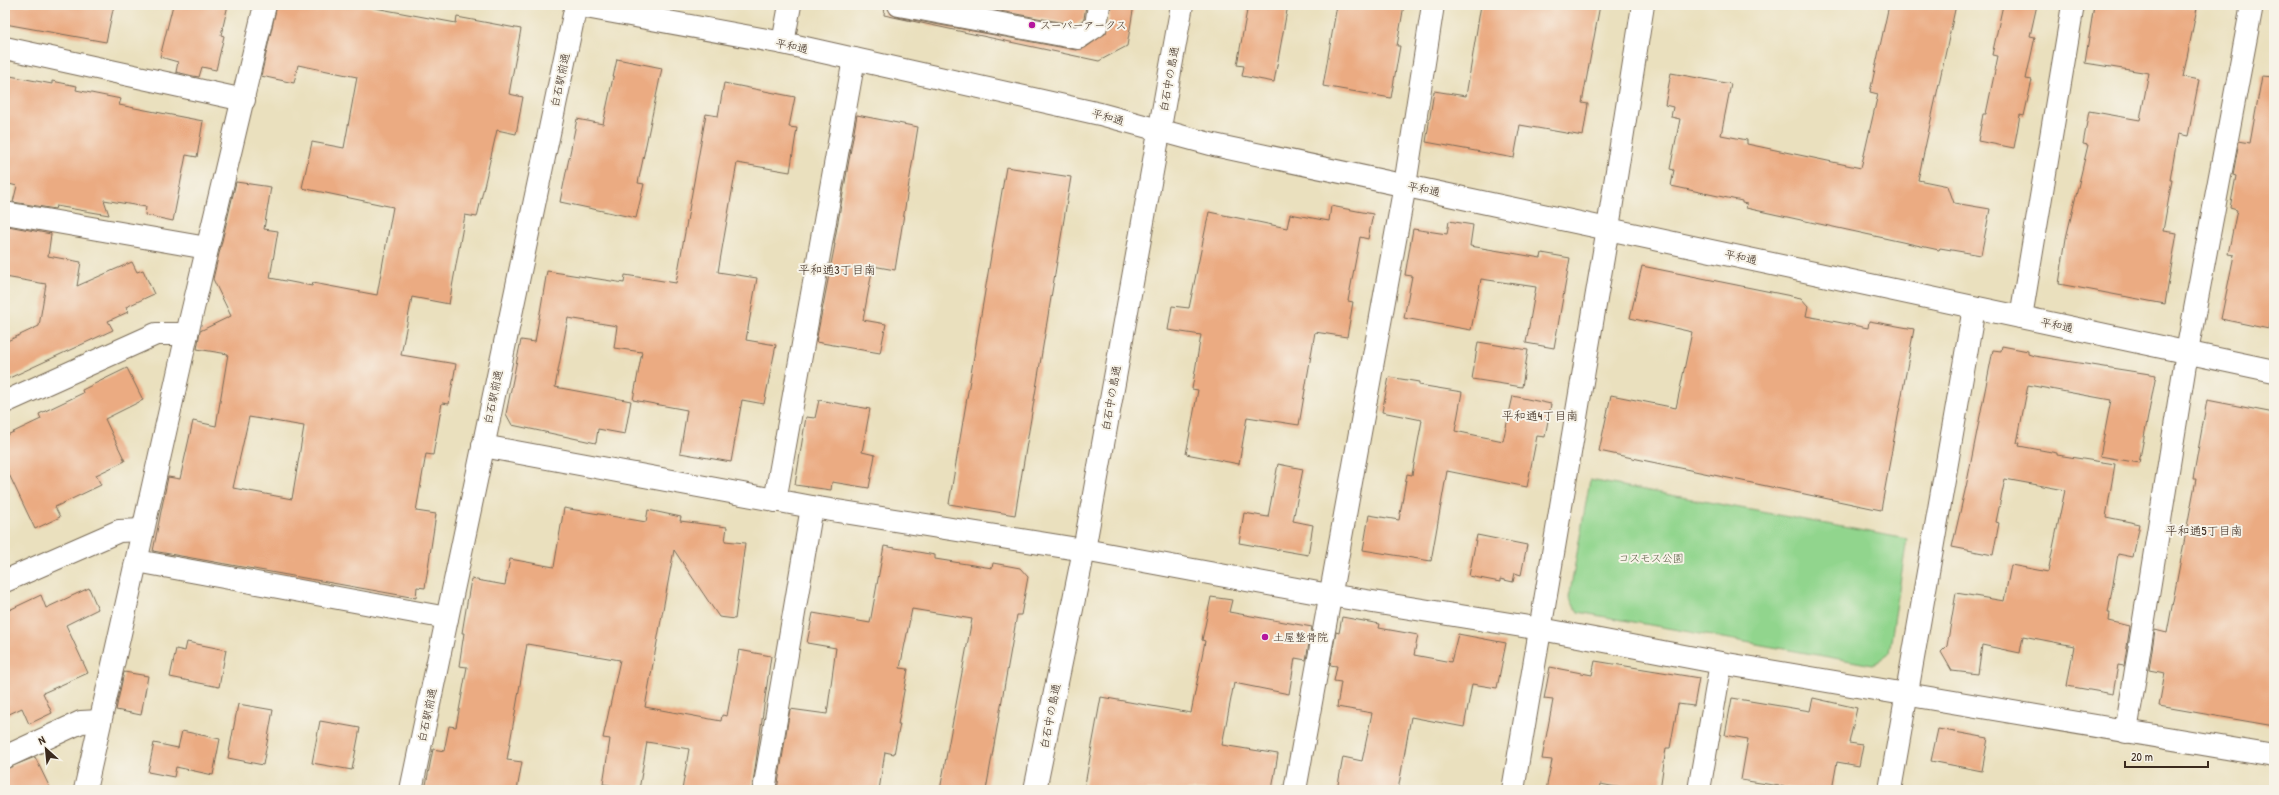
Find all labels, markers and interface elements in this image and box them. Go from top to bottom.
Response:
place label: スーパーアークス [1040,18,1127,32]
marker: スーパーアークス [1027,20,1037,30]
street label: 平和通 [774,36,810,56]
street label: 白石中の島通 [1156,45,1182,113]
street label: 白石駅前通 [547,52,573,108]
street label: 平和通 [1090,106,1126,128]
street label: 平和通 [1406,179,1442,199]
street label: 平和通 [1723,247,1759,267]
district label: 平和通3丁目南 [798,261,876,278]
street label: 平和通 [2039,315,2075,335]
street label: 白石中の島通 [1098,364,1124,432]
street label: 白石駅前通 [480,369,506,425]
district label: 平和通4丁目南 [1502,407,1578,424]
district label: 平和通5丁目南 [2165,522,2243,539]
park label: コスモス公園 [1618,551,1684,565]
place label: 土屋整骨院 [1273,630,1328,644]
marker: 土屋整骨院 [1260,632,1270,642]
street label: 白石中の島通 [1037,682,1063,750]
street label: 白石駅前通 [414,687,440,743]
north arrow [26,729,66,769]
text: N [36,732,47,748]
scale bar [2125,743,2208,769]
text: 20 m [2131,748,2153,765]

